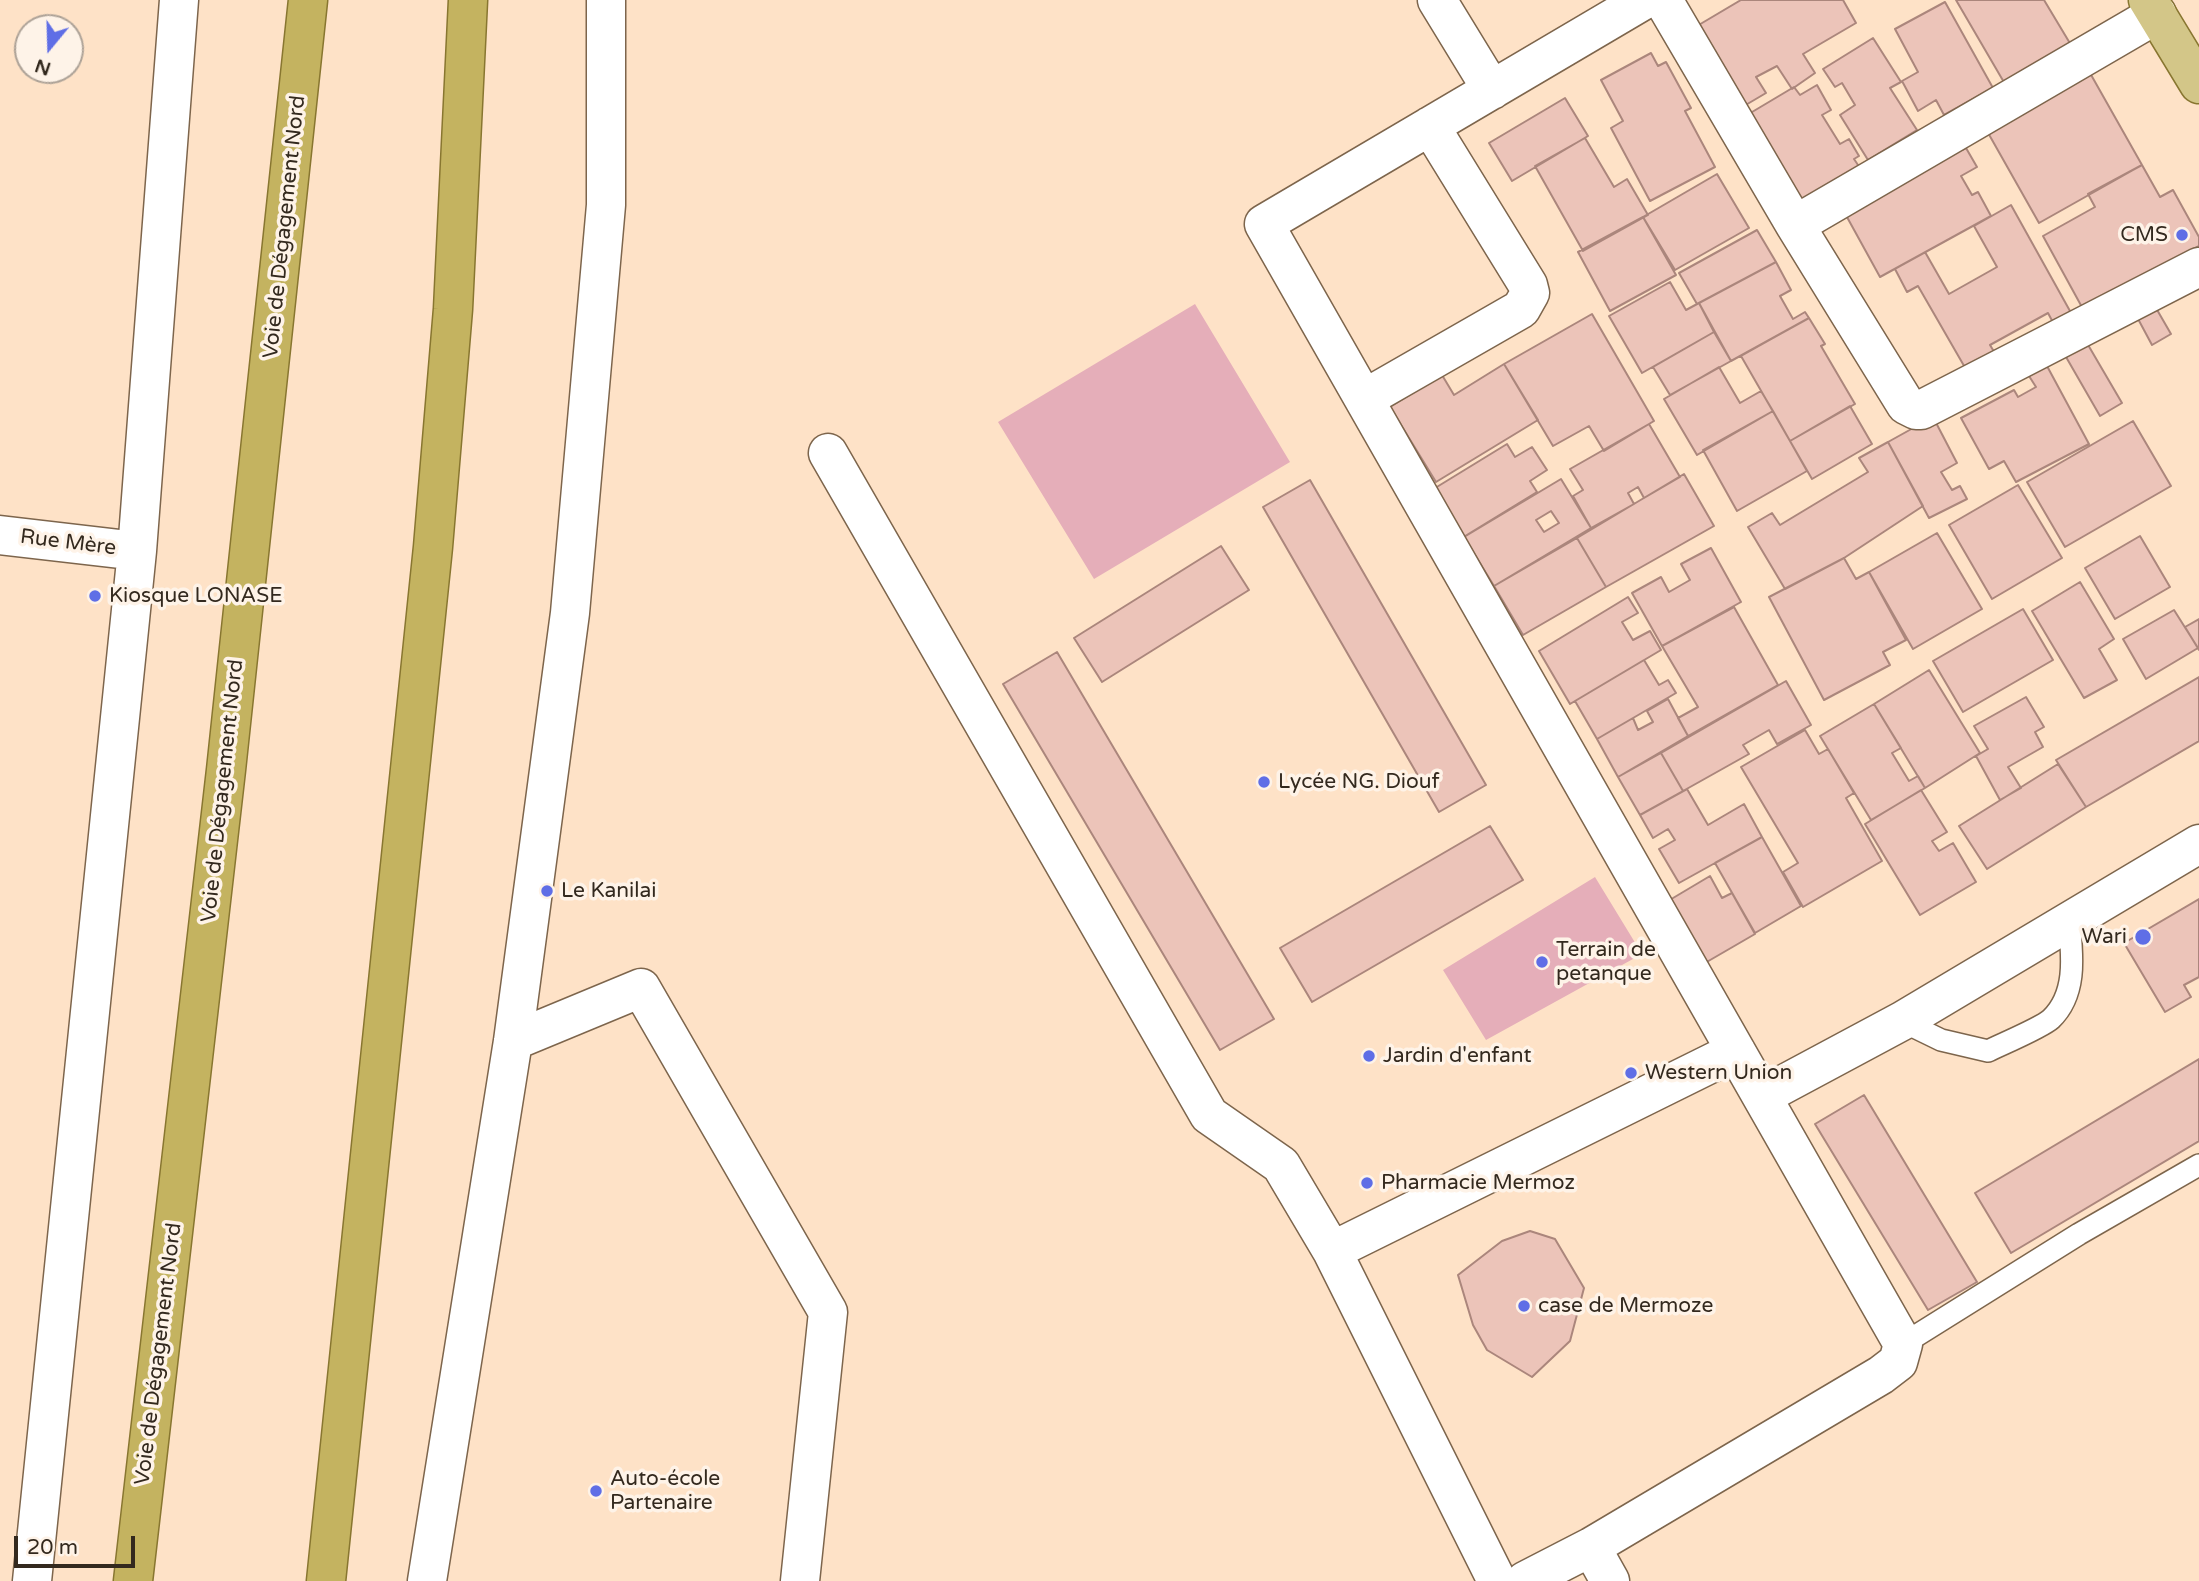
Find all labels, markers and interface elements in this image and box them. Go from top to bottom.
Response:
north arrow [14,14,84,84]
text: N [32,54,54,80]
street label: Voie de Dégagement Nord [259,94,311,360]
place label: CMS [2120,222,2168,248]
marker: CMS [2174,227,2190,243]
street label: Rue Mère [19,525,117,561]
place label: Kiosque LONASE [109,583,283,609]
marker: Kiosque LONASE [87,588,103,604]
street label: Voie de Dégagement Nord [197,658,249,924]
place label: Lycée NG. Diouf [1278,769,1440,795]
marker: Lycée NG. Diouf [1256,774,1272,790]
place label: Le Kanilai [561,878,657,904]
marker: Le Kanilai [539,883,555,899]
place label: Wari [2082,924,2127,950]
marker: Wari [2133,927,2153,947]
place label: Terrain de petanque [1556,937,1656,987]
marker: Terrain de petanque [1534,954,1550,970]
place label: Jardin d'enfant [1383,1043,1531,1069]
marker: Jardin d'enfant [1361,1048,1377,1064]
place label: Western Union [1645,1060,1792,1086]
marker: Western Union [1623,1065,1639,1081]
place label: Pharmacie Mermoz [1381,1170,1575,1196]
marker: Pharmacie Mermoz [1359,1175,1375,1191]
street label: Voie de Dégagement Nord [130,1221,188,1487]
place label: case de Mermoze [1538,1293,1713,1319]
marker: case de Mermoze [1516,1298,1532,1314]
place label: Auto-école Partenaire [610,1466,720,1516]
marker: Auto-école Partenaire [588,1483,604,1499]
scale bar [18,1522,138,1566]
text: 20 m [27,1535,78,1560]

